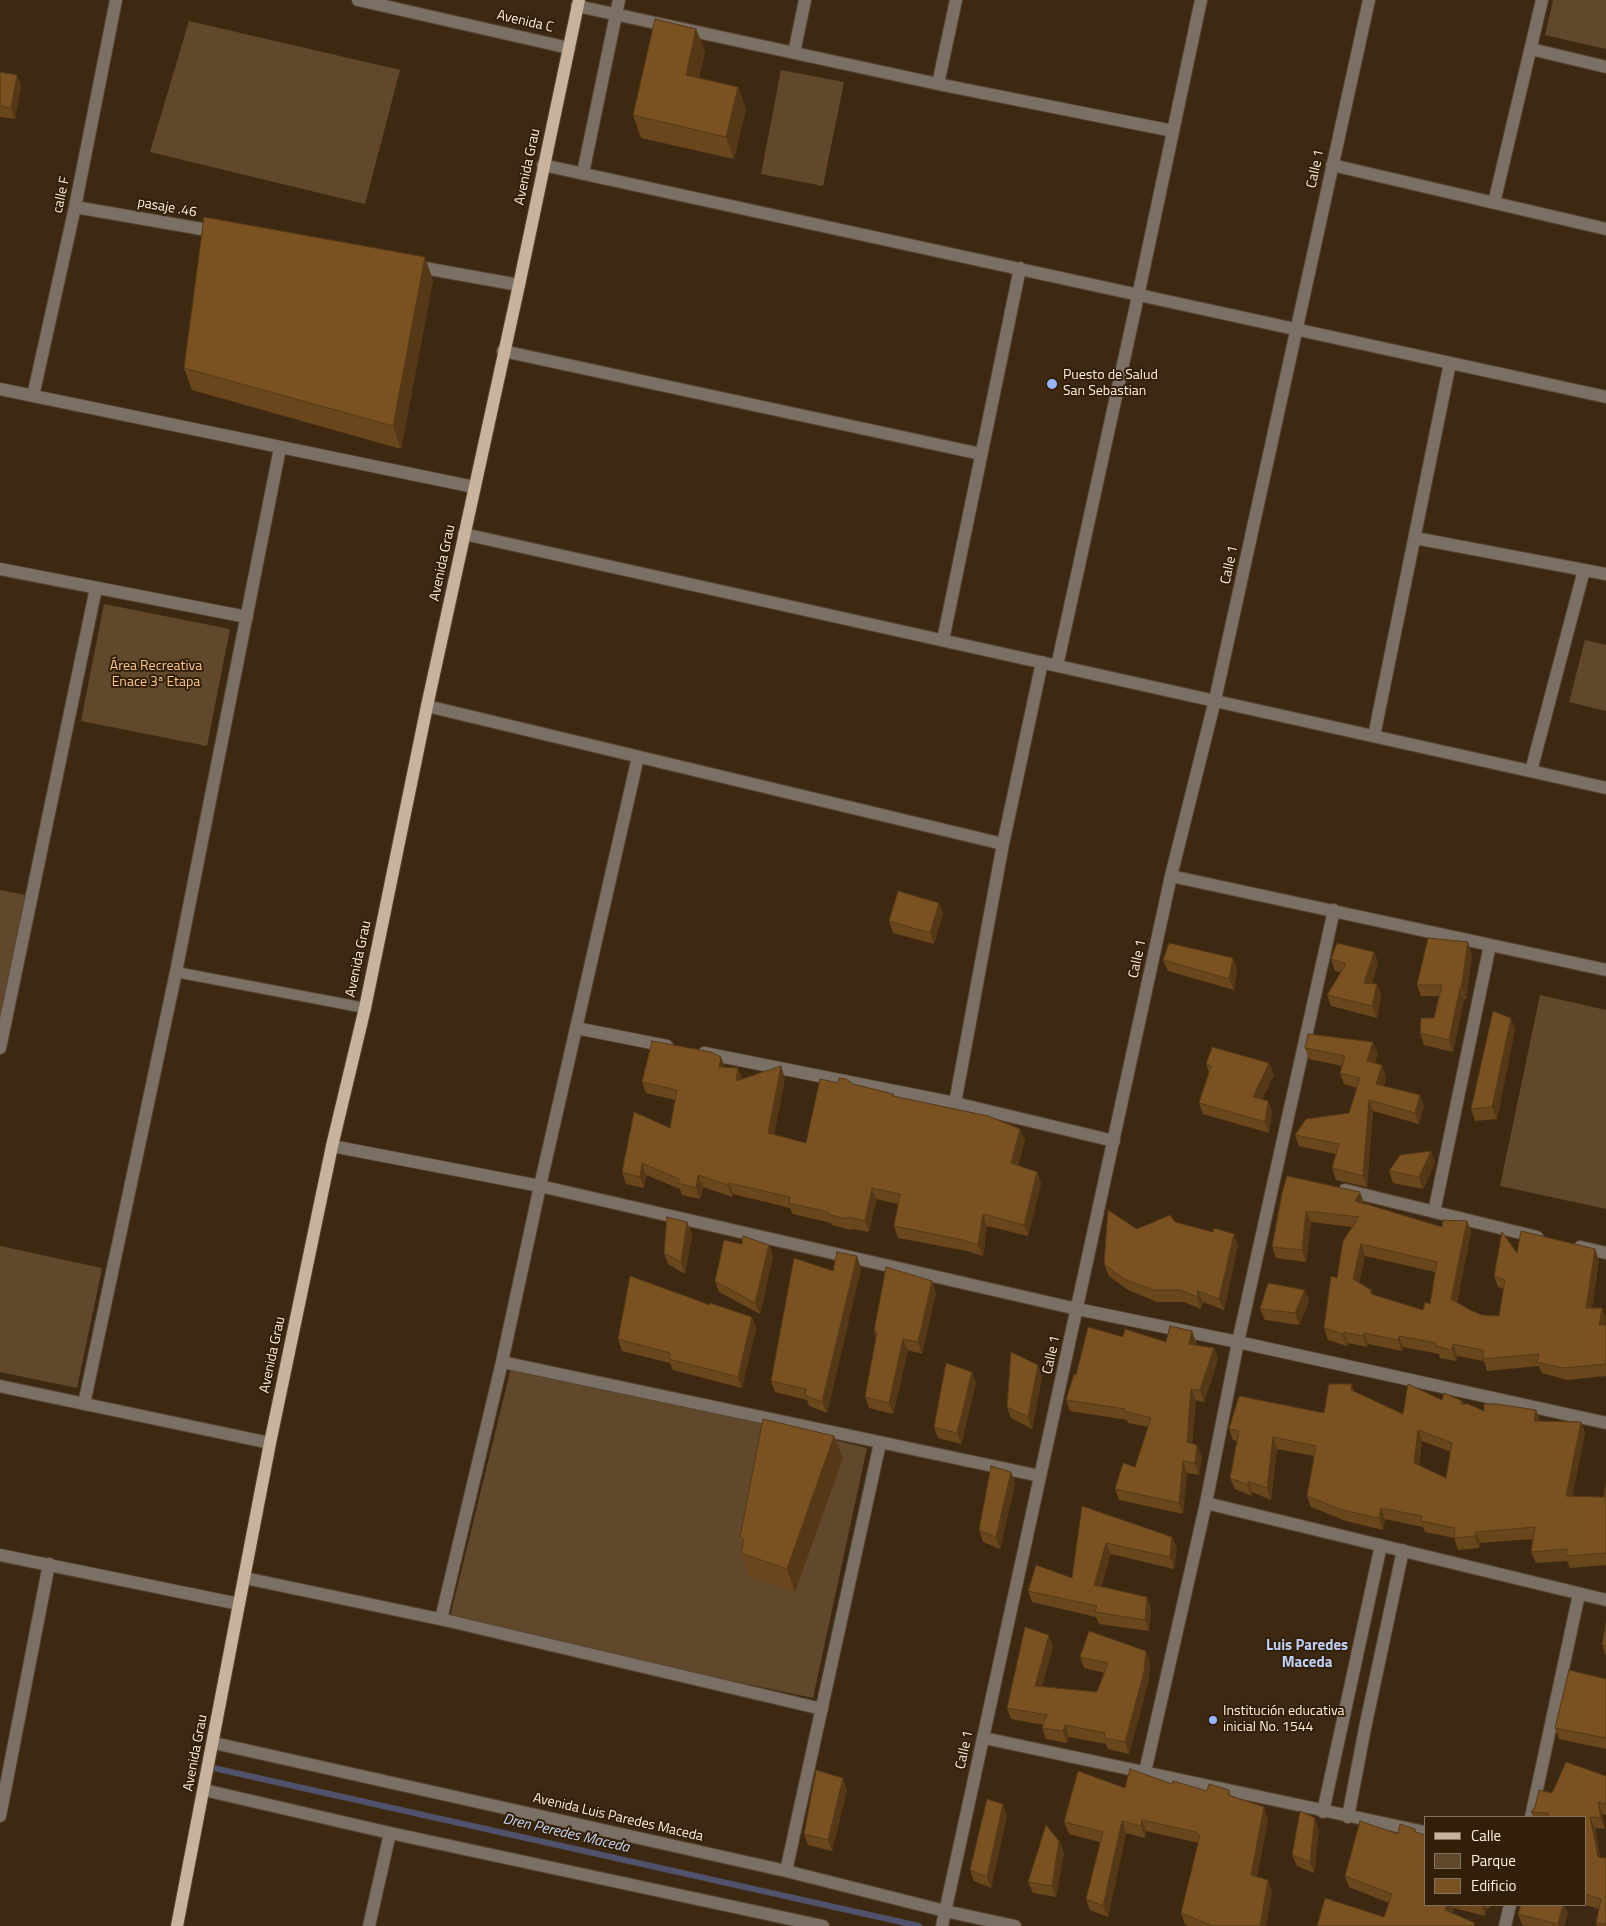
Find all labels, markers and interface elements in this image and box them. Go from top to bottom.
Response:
street label: Avenida C [495,7,555,37]
street label: Avenida Grau [512,127,544,207]
street label: Calle 1 [1304,148,1328,190]
street label: calle F [50,175,74,215]
street label: pasaje .46 [136,195,198,221]
place label: Puesto de Salud San Sebastian [1063,368,1158,401]
marker: Puesto de Salud San Sebastian [1045,377,1059,391]
street label: Avenida Grau [427,523,459,603]
street label: Calle 1 [1218,544,1242,586]
park label: Área Recreativa Enace 3ª Etapa [110,659,202,692]
street label: Avenida Grau [343,919,375,999]
street label: Calle 1 [1126,938,1150,980]
street label: Avenida Grau [257,1315,289,1395]
street label: Calle 1 [1040,1334,1064,1376]
district label: Luis Paredes Maceda [1266,1637,1348,1672]
place label: Institución educativa inicial No. 1544 [1223,1704,1345,1736]
street label: Avenida Grau [180,1713,212,1793]
marker: Institución educativa inicial No. 1544 [1207,1714,1219,1726]
street label: Calle 1 [953,1729,977,1771]
street label: Avenida Luis Paredes Maceda [531,1790,705,1846]
water label: Dren Peredes Maceda [501,1811,631,1857]
legend [1424,1816,1586,1906]
text: Calle [1471,1824,1501,1847]
text: Parque [1471,1849,1516,1872]
text: Edificio [1471,1874,1516,1897]

